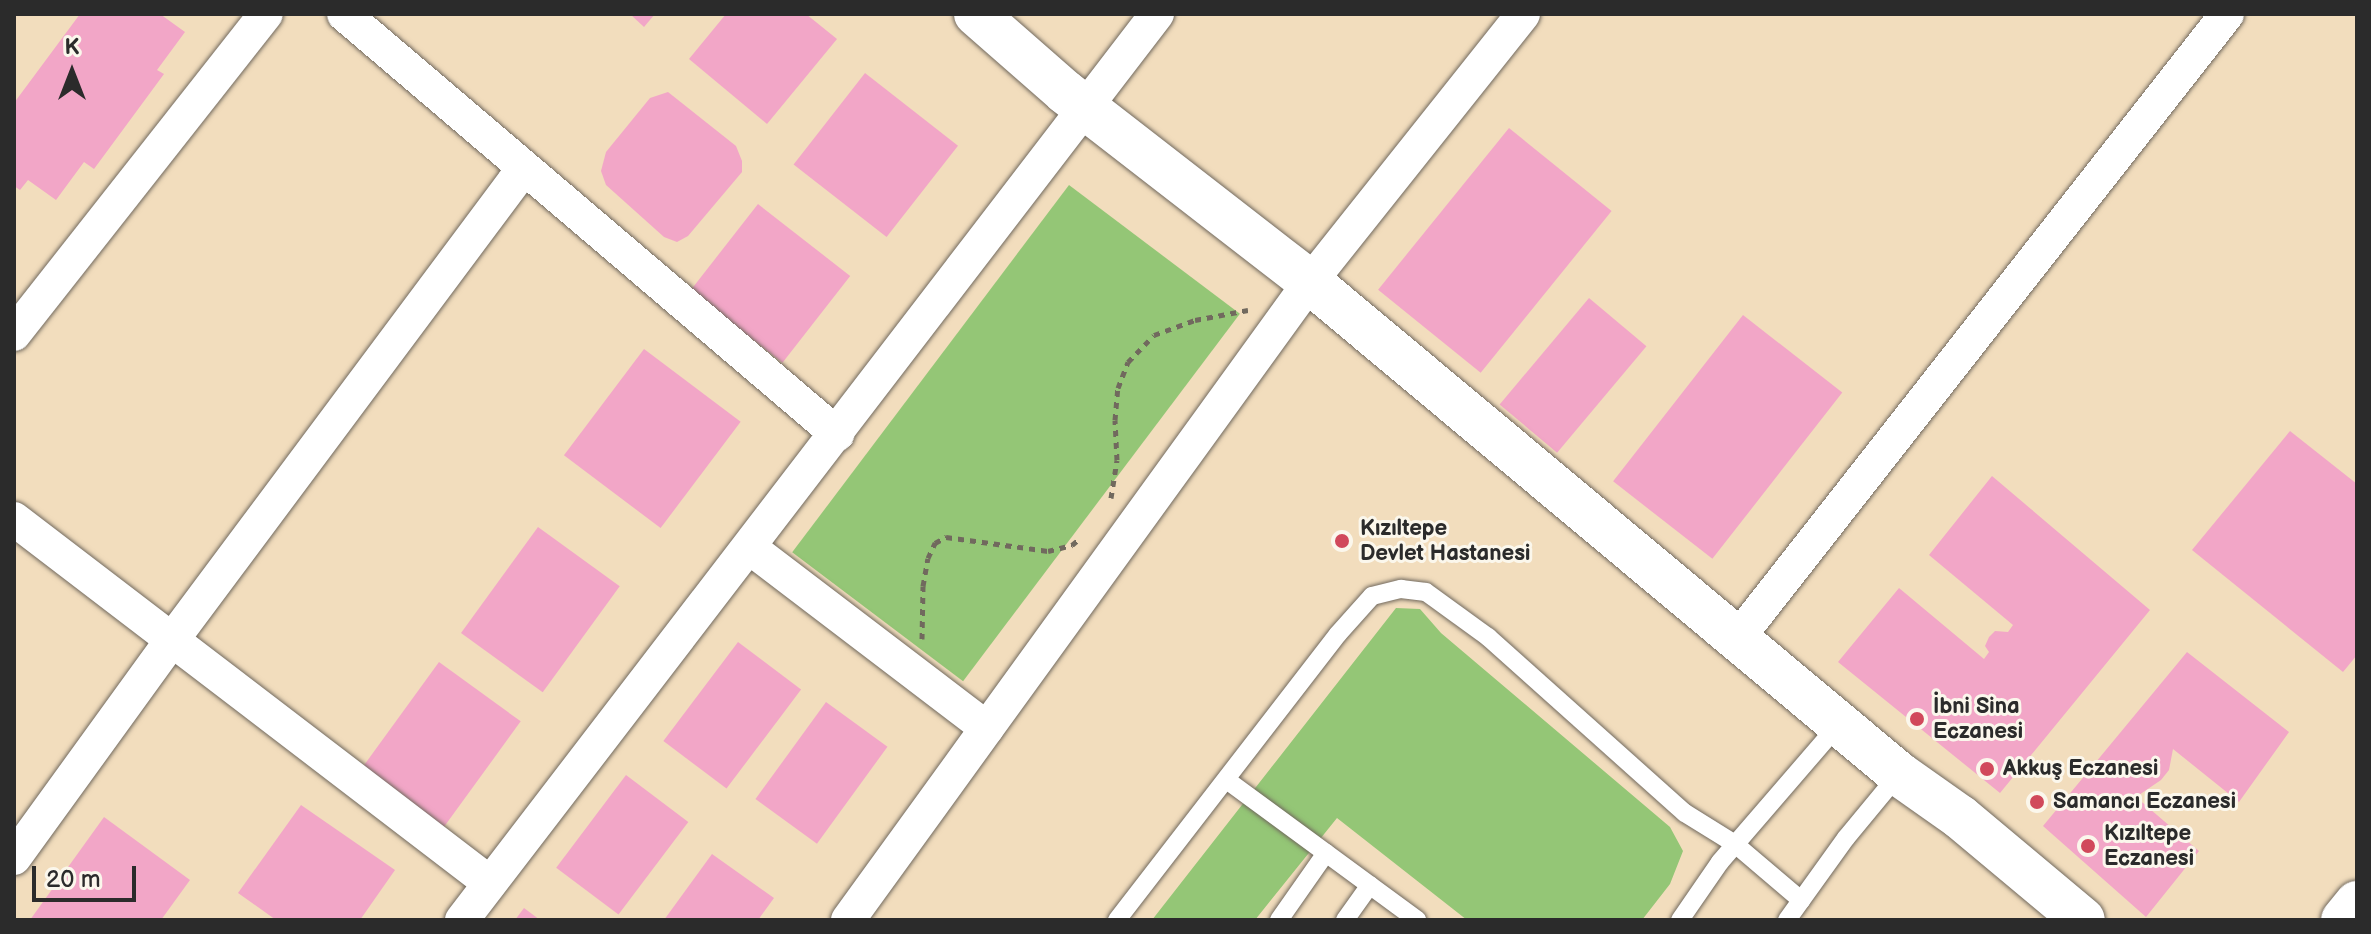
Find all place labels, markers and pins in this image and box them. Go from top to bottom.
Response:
place label: Kızıltepe Devlet Hastanesi [1360,515,1530,566]
marker: Kızıltepe Devlet Hastanesi [1331,530,1353,552]
place label: İbni Sina Eczanesi [1933,693,2023,744]
marker: İbni Sina Eczanesi [1908,710,1926,728]
place label: Akkuş Eczanesi [2003,756,2158,782]
marker: Akkuş Eczanesi [1978,760,1996,778]
place label: Samancı Eczanesi [2053,789,2236,815]
marker: Samancı Eczanesi [2028,793,2046,811]
place label: Kızıltepe Eczanesi [2104,820,2194,872]
marker: Kızıltepe Eczanesi [2079,837,2097,855]

